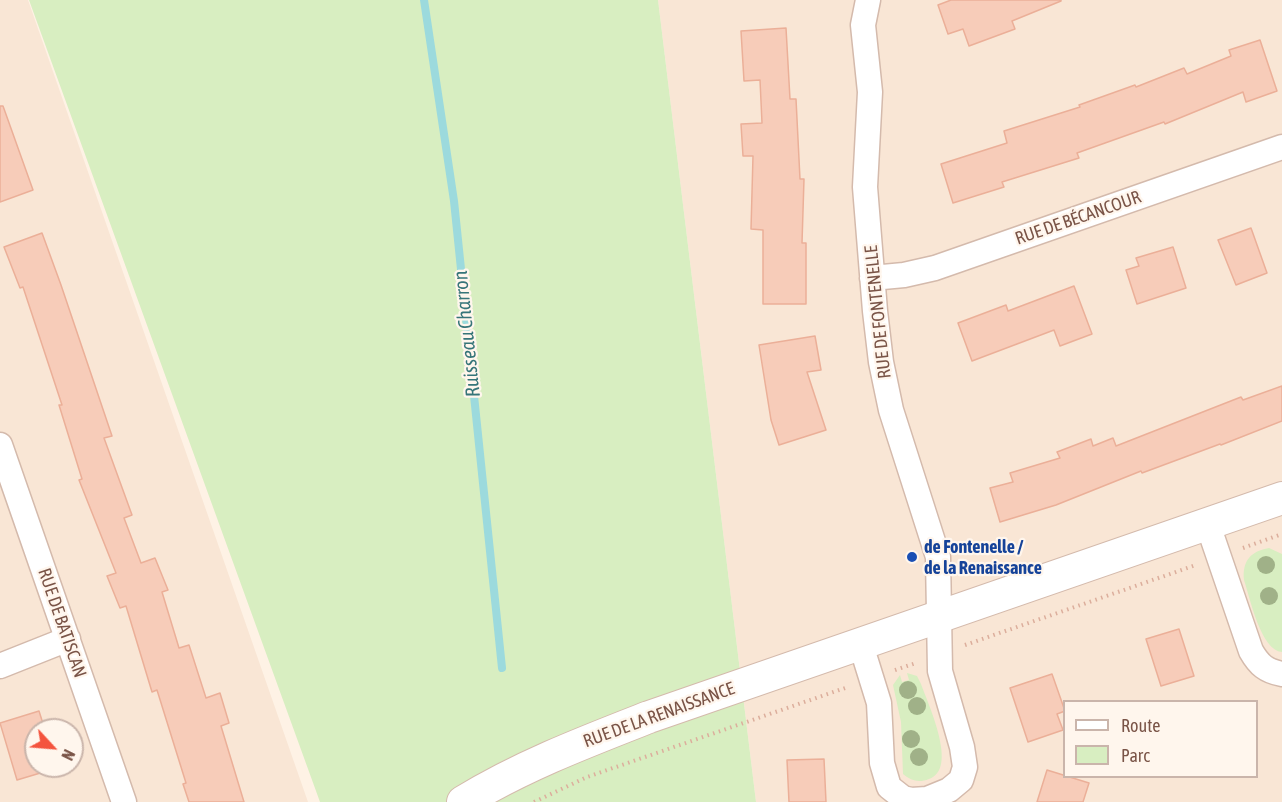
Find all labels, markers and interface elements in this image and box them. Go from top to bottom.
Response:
street label: RUE DE BÉCANCOUR [1012,186,1144,250]
street label: RUE DE FONTENELLE [860,244,896,380]
water label: Ruisseau Charron [448,270,486,398]
place label: de Fontenelle / de la Renaissance [924,536,1042,578]
marker: de Fontenelle / de la Renaissance [905,550,919,564]
street label: RUE DE BATISCAN [33,565,91,681]
street label: RUE DE LA RENAISSANCE [580,678,738,752]
legend [1063,700,1258,778]
text: Route [1121,715,1160,736]
north arrow [24,718,84,778]
text: Parc [1121,745,1150,766]
text: N [58,747,79,763]

